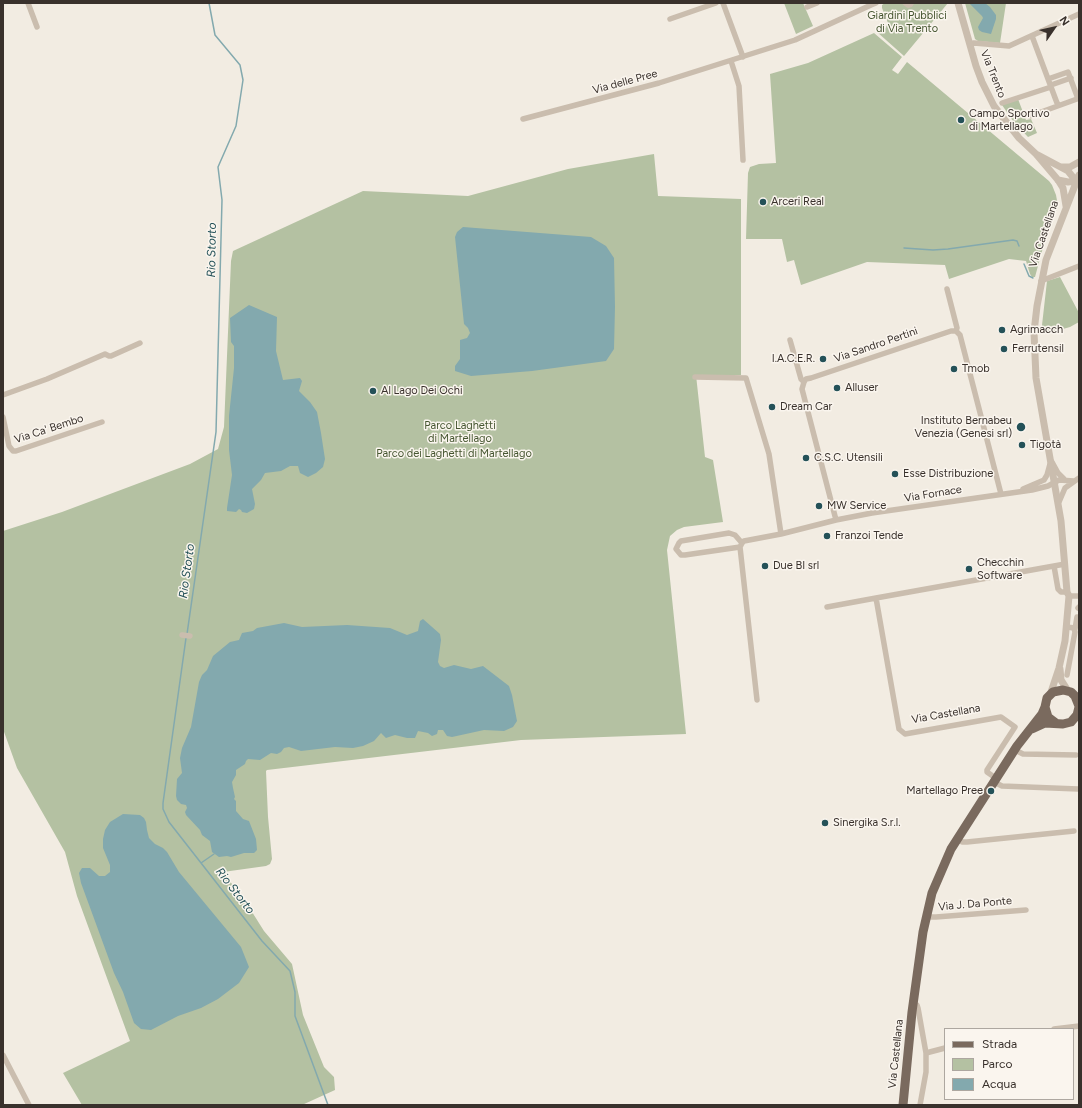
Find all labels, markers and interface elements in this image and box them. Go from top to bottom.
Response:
north arrow [1034,8,1074,48]
park label: Giardini Pubblici di Via Trento [867,9,947,35]
text: N [1057,14,1072,28]
street label: Via Trento [977,48,1009,100]
street label: Via delle Pree [591,67,659,97]
place label: Campo Sportivo di Martellago [969,107,1050,133]
marker: Campo Sportivo di Martellago [956,115,966,125]
place label: Arceri Real [771,195,824,209]
marker: Arceri Real [758,197,768,207]
street label: Via Castellana [1026,199,1062,269]
water label: Rio Storto [204,222,220,278]
place label: Agrimacch [1010,323,1063,337]
street label: Via Sandro Pertini [832,324,920,366]
marker: Agrimacch [997,325,1007,335]
place label: Ferrutensil [1012,342,1064,356]
marker: Ferrutensil [999,344,1009,354]
place label: I.A.C.E.R. [772,352,815,366]
marker: I.A.C.E.R. [818,354,828,364]
place label: Tmob [962,362,990,376]
marker: Tmob [949,364,959,374]
place label: Alluser [845,381,878,395]
marker: Alluser [832,383,842,393]
place label: Al Lago Dei Ochi [381,384,462,398]
marker: Al Lago Dei Ochi [368,386,378,396]
place label: Dream Car [780,400,832,414]
marker: Dream Car [767,402,777,412]
street label: Via Ca' Bembo [13,412,85,446]
place label: Instituto Bernabeu Venezia (Genesi srl) [914,414,1012,440]
park label: Parco Laghetti di Martellago [424,419,496,445]
marker: Instituto Bernabeu Venezia (Genesi srl) [1015,421,1027,433]
place label: Tigotà [1030,438,1061,452]
marker: Tigotà [1017,440,1027,450]
park label: Parco dei Laghetti di Martellago [376,447,532,461]
place label: C.S.C. Utensili [814,451,883,465]
marker: C.S.C. Utensili [801,453,811,463]
place label: Esse Distribuzione [903,467,993,481]
marker: Esse Distribuzione [890,469,900,479]
street label: Via Fornace [903,483,963,505]
place label: MW Service [827,499,886,513]
marker: MW Service [814,501,824,511]
place label: Franzoi Tende [835,529,903,543]
marker: Franzoi Tende [822,531,832,541]
water label: Rio Storto [176,543,198,599]
place label: Checchin Software [977,556,1024,582]
place label: Due BI srl [773,559,819,573]
marker: Due BI srl [760,561,770,571]
marker: Checchin Software [964,564,974,574]
street label: Via Castellana [911,701,981,727]
place label: Martellago Pree [906,784,983,798]
marker: Martellago Pree [986,786,996,796]
place label: Sinergika S.r.l. [833,816,900,830]
marker: Sinergika S.r.l. [820,818,830,828]
water label: Rio Storto [212,865,258,917]
street label: Via J. Da Ponte [938,894,1012,914]
street label: Via Castellana [886,1019,906,1089]
legend [944,1028,1074,1100]
text: Strada [982,1037,1017,1051]
text: Parco [982,1057,1012,1071]
text: Acqua [982,1077,1016,1091]

